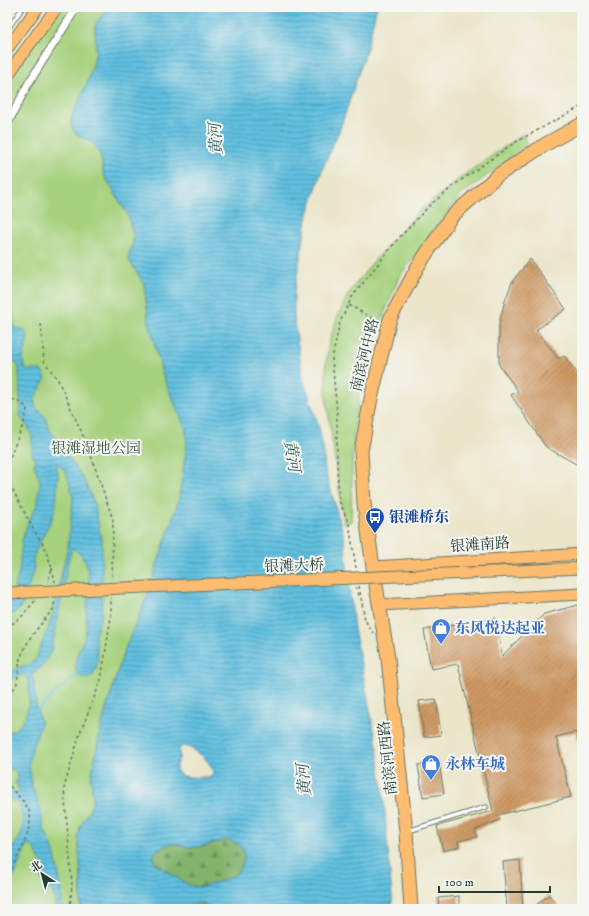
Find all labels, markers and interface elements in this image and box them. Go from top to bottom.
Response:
water label: 黄河 [205,119,227,156]
street label: 南滨河中路 [347,316,383,394]
park label: 银滩湿地公园 [51,439,141,458]
water label: 黄河 [280,439,305,476]
bus stop icon: 银滩桥东 [364,506,386,534]
place label: 银滩桥东 [389,508,449,527]
street label: 银滩南路 [449,533,511,557]
street label: 银滩大桥 [264,555,324,577]
shop icon: 东风悦达起亚 [430,617,452,645]
place label: 东风悦达起亚 [455,619,545,638]
street label: 南滨河西路 [375,720,401,796]
shop icon: 永林车城 [420,753,442,781]
place label: 永林车城 [445,755,505,774]
water label: 黄河 [292,760,315,797]
north arrow [22,854,62,894]
text: 北 [28,858,45,876]
scale bar [439,868,550,894]
text: 100 m [445,875,474,890]

